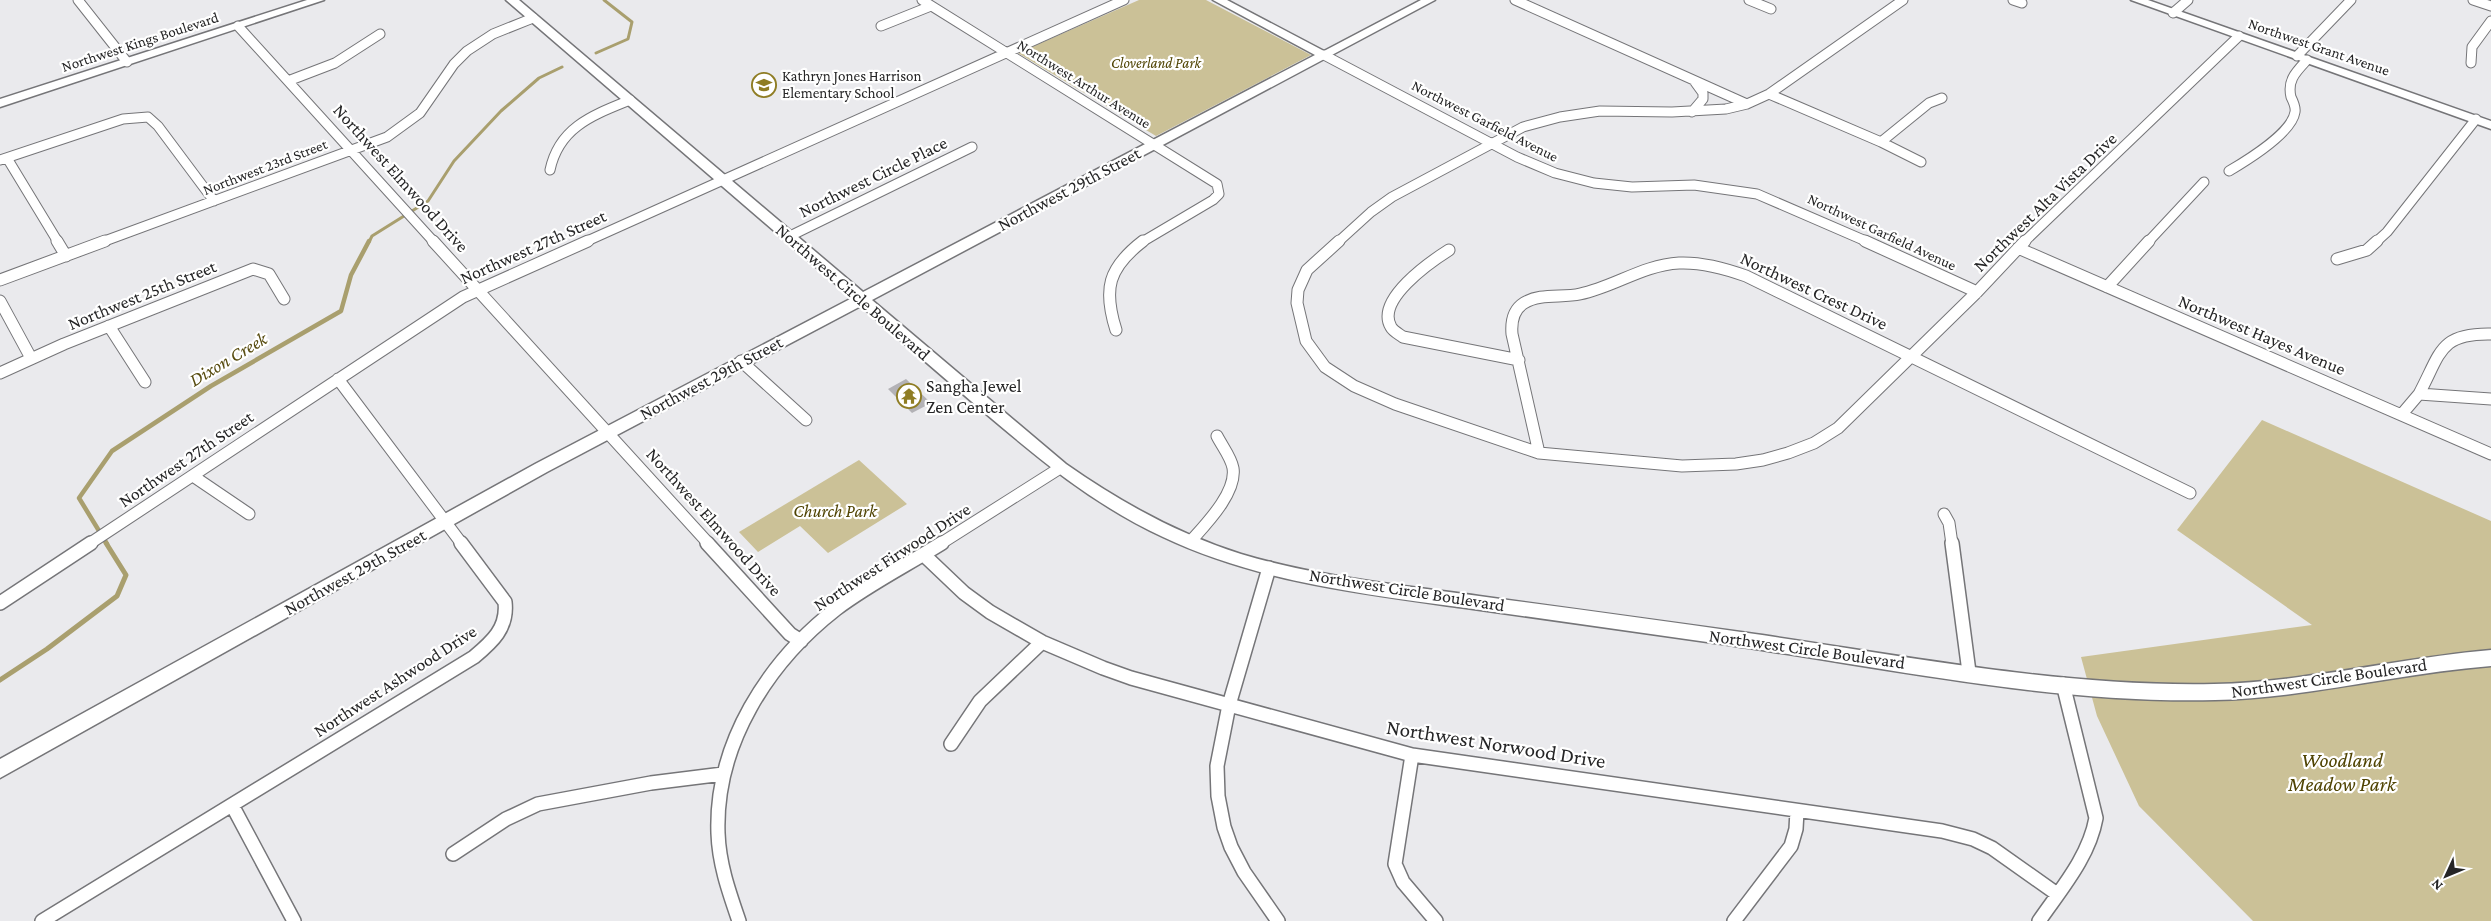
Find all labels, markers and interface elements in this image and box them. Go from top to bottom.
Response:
street label: Northwest Kings Boulevard [60,9,221,76]
street label: Northwest Grant Avenue [2246,15,2392,79]
street label: Northwest Arthur Avenue [1015,36,1154,132]
park label: Cloverland Park [1111,55,1203,71]
place label: Kathryn Jones Harrison Elementary School [782,68,922,102]
school or university icon: Kathryn Jones Harrison Elementary School [751,72,777,98]
street label: Northwest Garfield Avenue [1409,77,1561,165]
street label: Northwest Elmwood Drive [329,100,473,256]
street label: Northwest Alta Vista Drive [1969,128,2121,276]
street label: Northwest Circle Place [796,132,950,222]
street label: Northwest 23rd Street [201,136,330,198]
street label: Northwest 29th Street [994,142,1145,235]
street label: Northwest Garfield Avenue [1805,191,1959,274]
street label: Northwest 27th Street [457,205,610,288]
street label: Northwest Circle Boulevard [772,220,935,365]
street label: Northwest Crest Drive [1737,248,1891,334]
street label: Northwest 25th Street [65,256,220,334]
street label: Northwest Hayes Avenue [2175,291,2349,379]
water label: Dixon Creek [185,327,271,390]
street label: Northwest 29th Street [636,331,787,424]
place label: Sangha Jewel Zen Center [926,376,1022,417]
temple icon: Sangha Jewel Zen Center [896,383,922,409]
street label: Northwest 27th Street [115,406,258,511]
street label: Northwest Elmwood Drive [642,444,786,600]
street label: Northwest Firwood Drive [810,499,974,615]
park label: Church Park [793,501,878,521]
street label: Northwest 29th Street [281,524,430,619]
street label: Northwest Circle Boulevard [1308,565,1507,615]
street label: Northwest Ashwood Drive [310,621,480,741]
street label: Northwest Circle Boulevard [1708,625,1907,673]
street label: Northwest Circle Boulevard [2230,654,2429,702]
street label: Northwest Norwood Drive [1385,715,1607,773]
park label: Woodland Meadow Park [2287,748,2397,796]
north arrow [2421,851,2471,901]
text: N [2427,876,2446,894]

